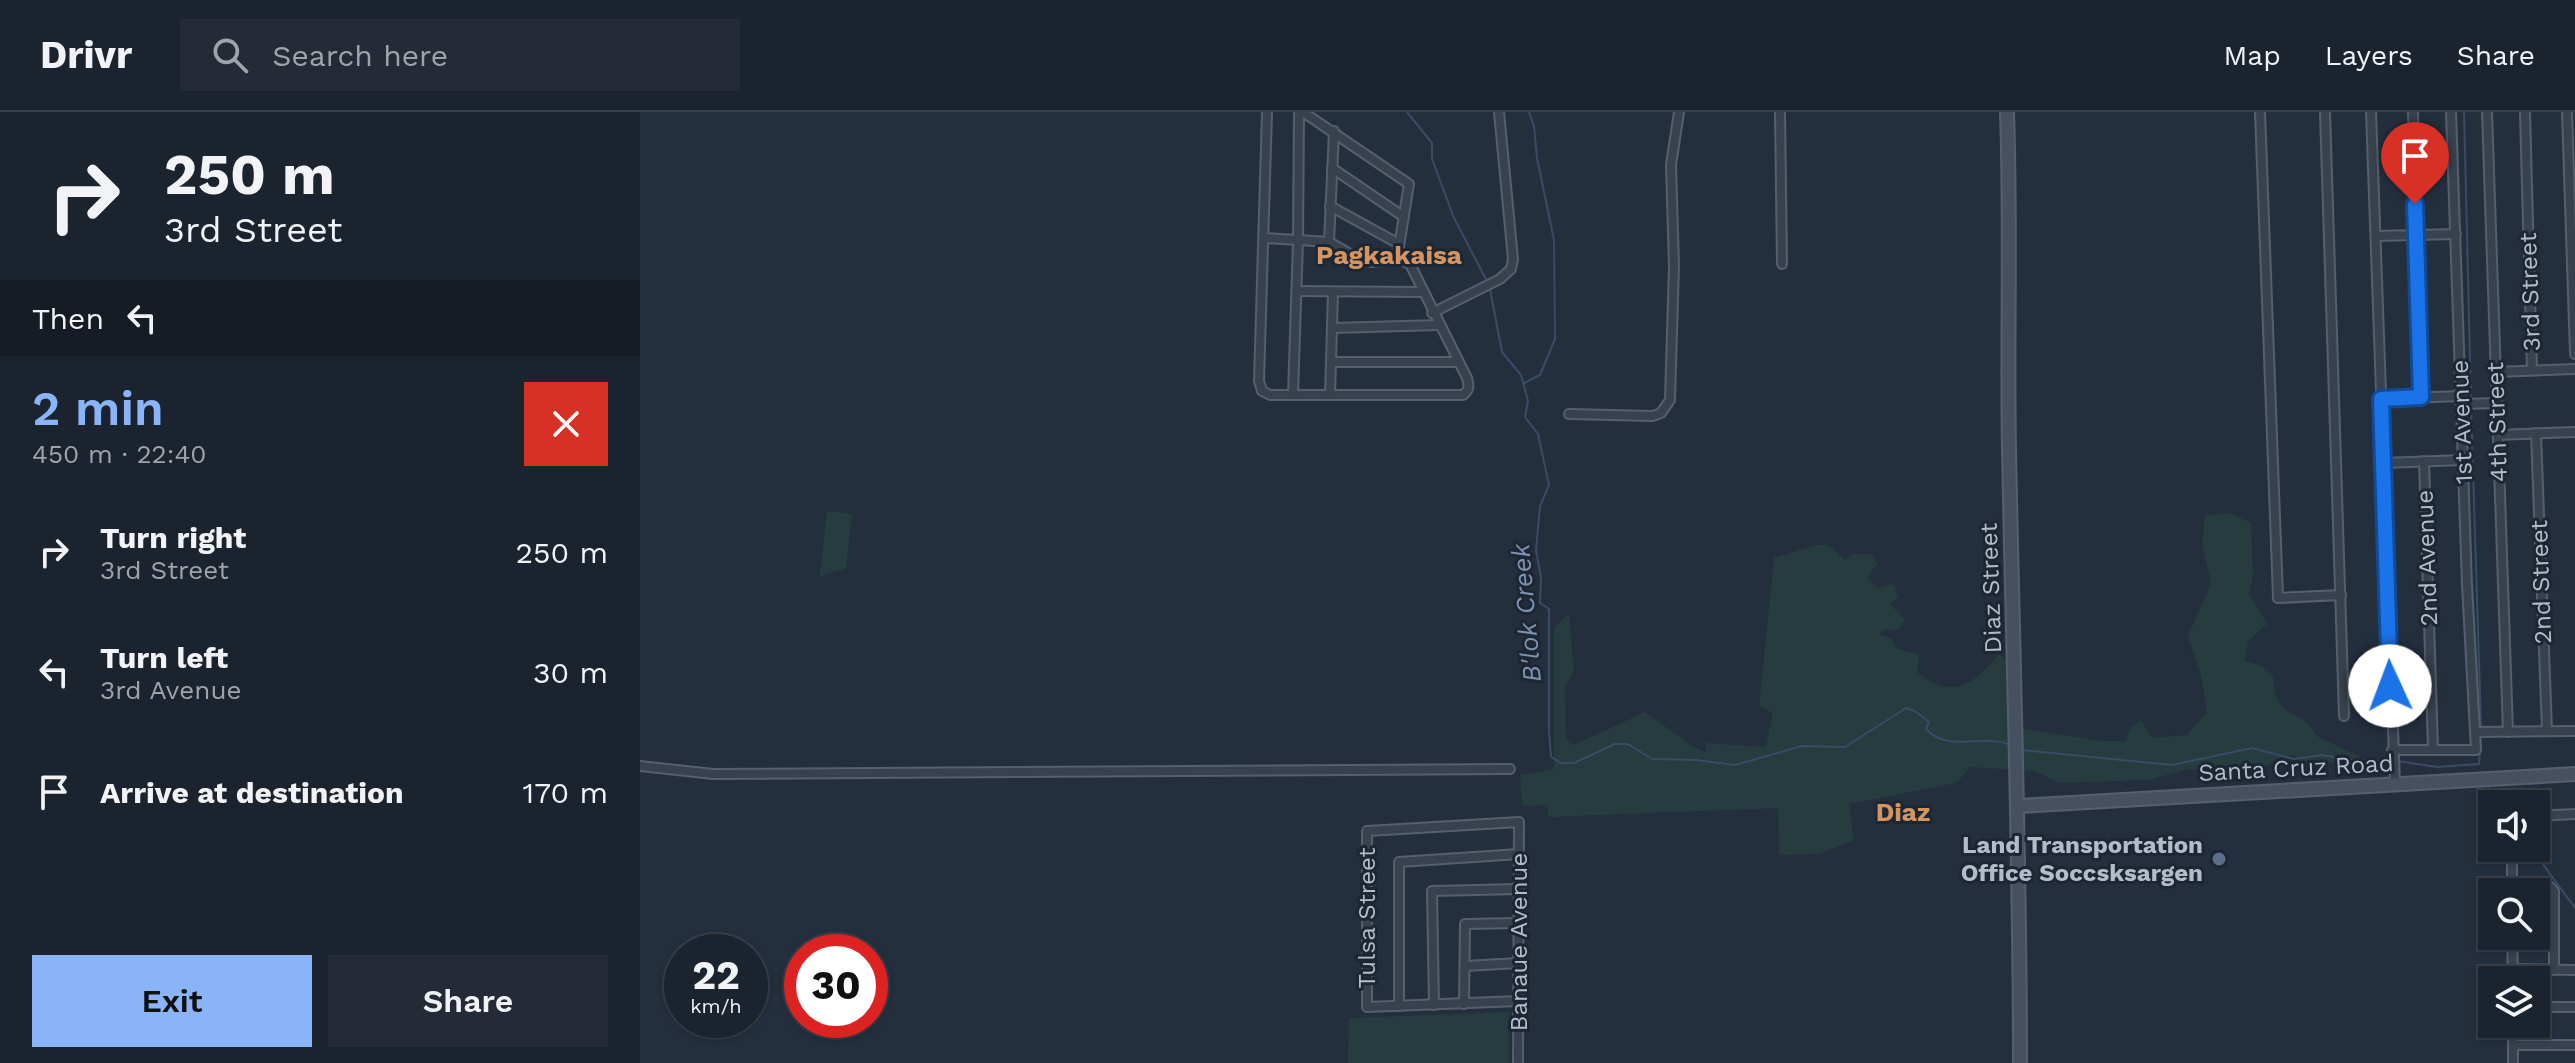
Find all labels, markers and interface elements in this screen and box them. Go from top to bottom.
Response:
search box [180,19,740,91]
text: Drivr [40,33,132,77]
icon: search [208,33,252,77]
text: Search here [272,38,448,73]
text: Map [2224,39,2281,72]
text: Layers [2325,39,2413,72]
text: Share [2457,39,2535,72]
pin [2381,122,2449,204]
icon: arrive [2393,134,2437,178]
text: 250 m [164,142,335,208]
icon: right [32,144,136,248]
text: 3rd Street [164,209,342,251]
street label: 3rd Street [2514,232,2546,352]
district label: Pagkakaisa [1316,240,1462,270]
icon: left [120,296,164,340]
text: Then [32,301,104,336]
street label: 1st Avenue [2446,359,2478,485]
street label: 4th Street [2481,362,2513,482]
text: 2 min [32,380,164,437]
button: close [524,382,608,466]
text: 450 m · 22:40 [32,439,207,469]
street label: 2nd Avenue [2411,490,2443,626]
street label: 2nd Street [2525,519,2557,645]
text: Turn right [100,520,246,555]
street label: Diaz Street [1975,522,2007,654]
icon: right [32,530,76,574]
text: 250 m [516,535,608,570]
water label: B'lok Creek [1505,542,1547,684]
text: 3rd Street [100,555,229,585]
text: Turn left [100,640,228,675]
position arrow [2348,644,2432,728]
icon: left [32,650,76,694]
text: 30 m [533,655,608,690]
text: 3rd Avenue [100,675,241,705]
street label: Santa Cruz Road [2198,749,2394,787]
icon: arrive [32,770,76,814]
text: Arrive at destination [100,775,404,810]
text: 170 m [523,775,608,810]
map controls [2478,790,2550,1038]
button: sound [2478,790,2550,862]
district label: Diaz [1876,797,1930,827]
place label: Land Transportation Office Soccsksargen [1961,831,2203,887]
street label: Tulsa Street [1353,847,1381,989]
marker: Land Transportation Office Soccsksargen [2210,850,2228,868]
street label: Banaue Avenue [1505,853,1533,1031]
button: search [2478,878,2550,950]
speed limit sign: 30 [784,934,888,1038]
text: 22 [692,952,740,999]
button: Exit [32,955,312,1047]
button: Share [328,955,608,1047]
button: layers [2478,966,2550,1038]
text: km/h [690,994,742,1018]

